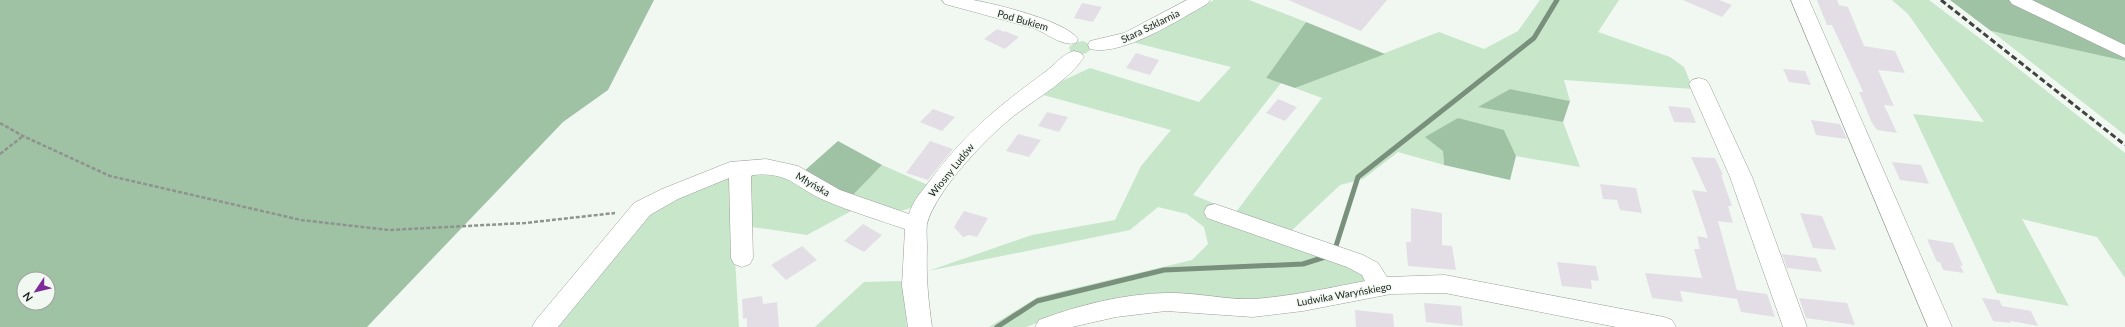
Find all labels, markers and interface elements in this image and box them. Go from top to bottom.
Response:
street label: Pod Bukiem [996,7,1050,33]
street label: Stara Szklarnia [1119,7,1181,45]
street label: Wiosny Ludów [926,141,976,199]
street label: Młyńska [794,169,832,199]
north arrow [16,271,56,311]
street label: Ludwika Waryńskiego [1296,280,1393,308]
text: N [20,290,35,304]

